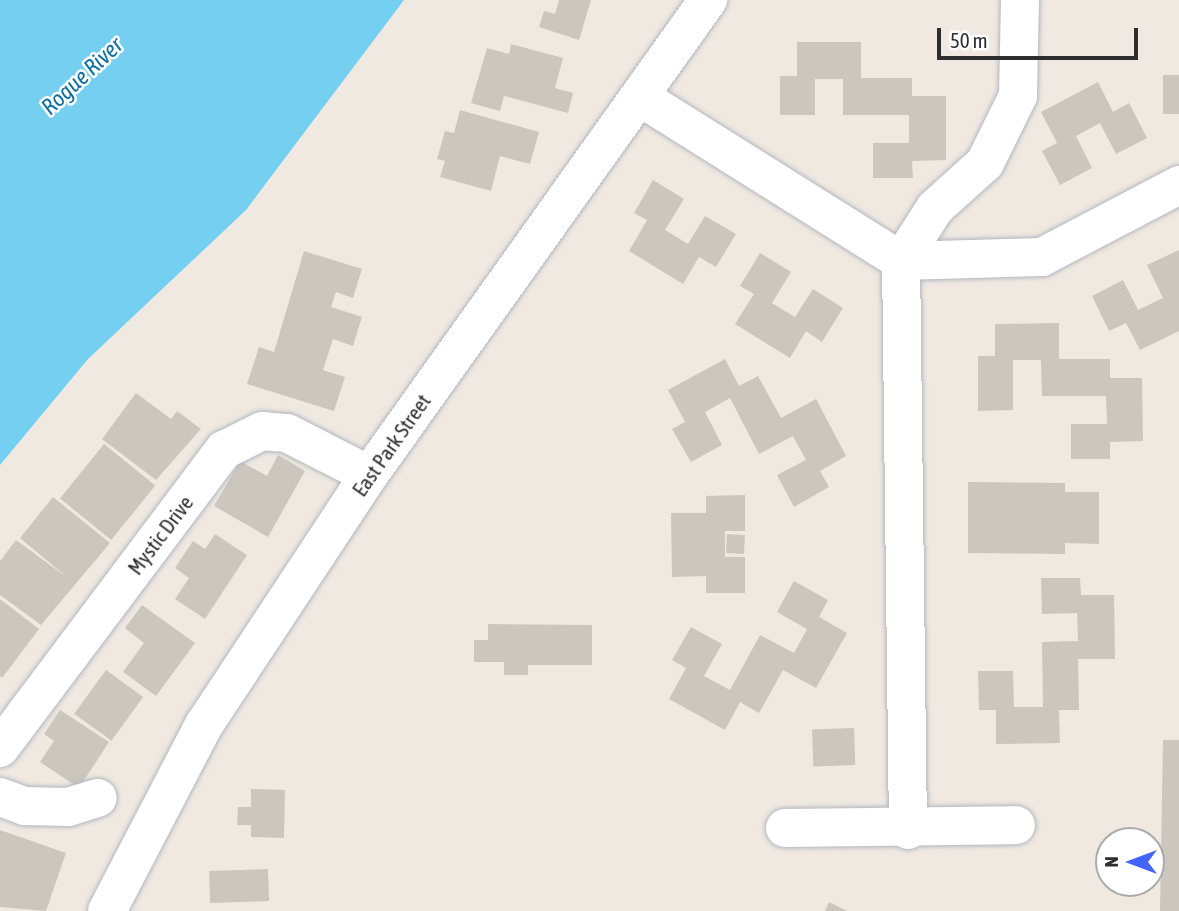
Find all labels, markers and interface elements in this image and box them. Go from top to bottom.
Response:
scale bar [941,14,1142,58]
text: 50 m [950,28,988,52]
water label: Rogue River [36,31,128,121]
street label: East Park Street [347,389,435,501]
street label: Mystic Drive [122,491,198,579]
north arrow [1095,827,1165,897]
text: N [1100,856,1122,868]

